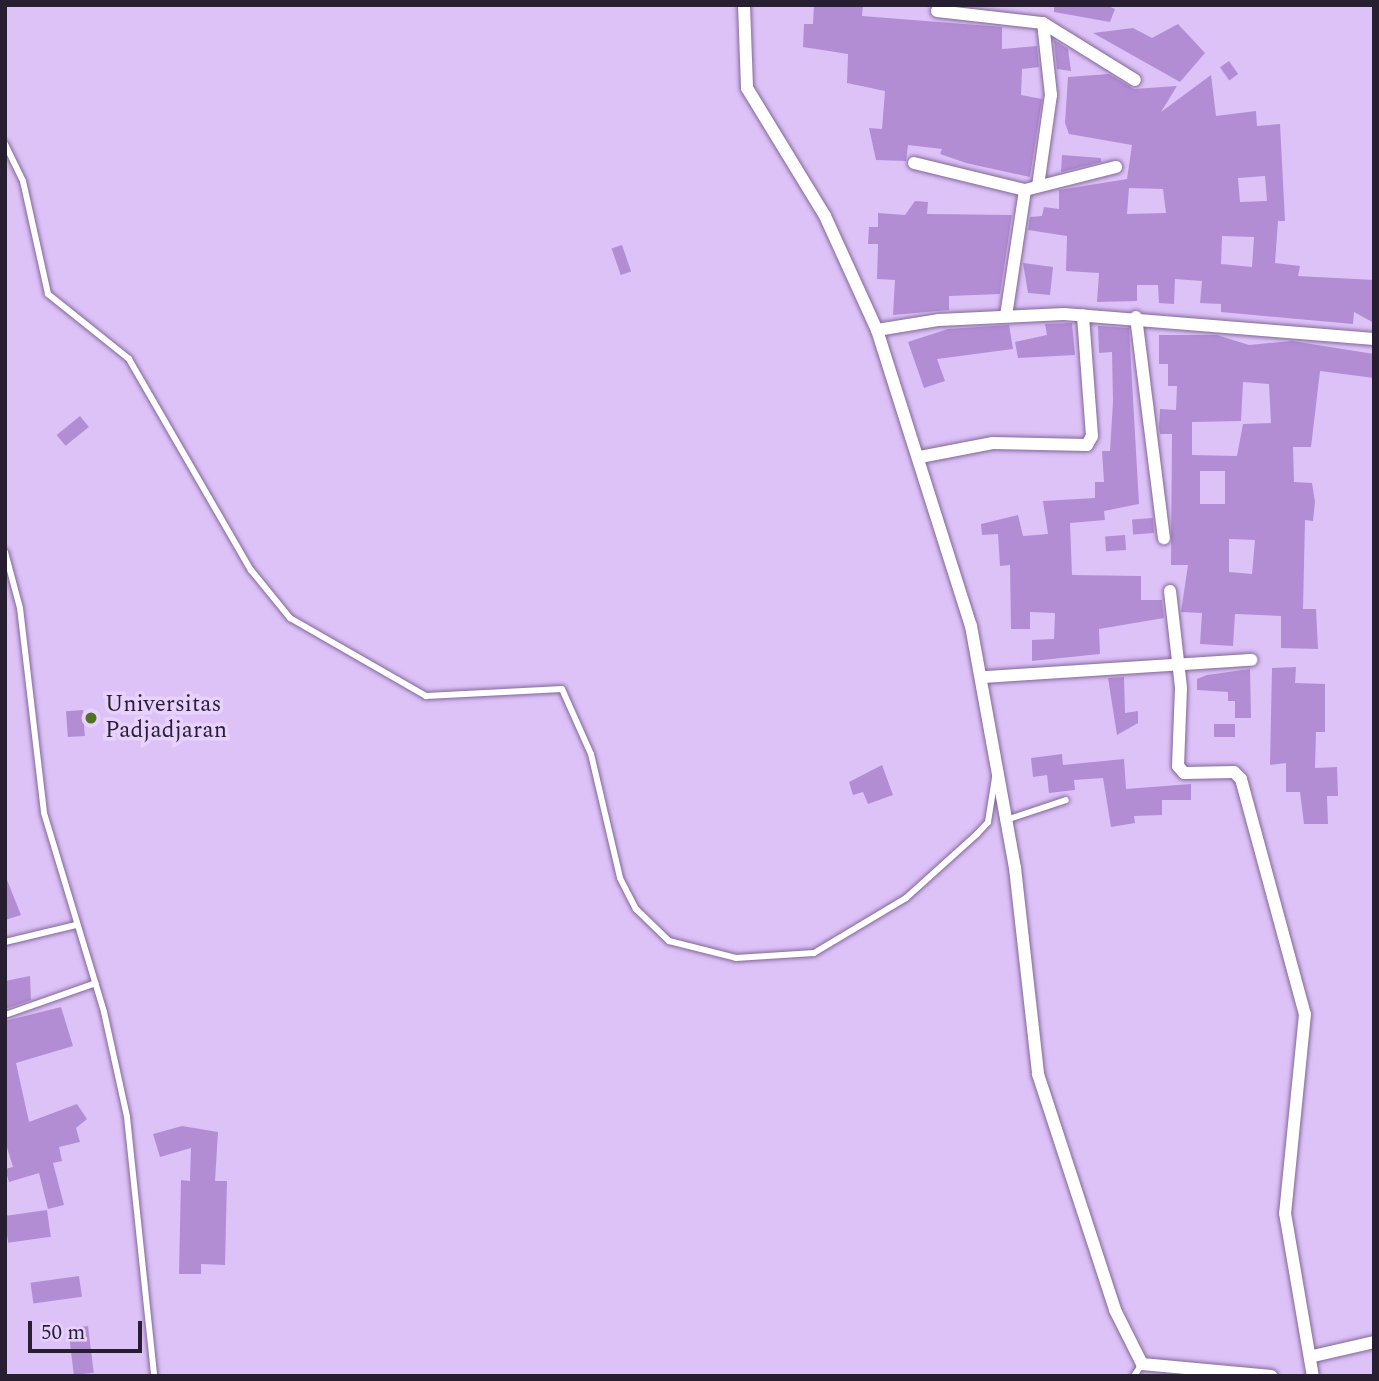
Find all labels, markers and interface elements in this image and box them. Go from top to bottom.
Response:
place label: Universitas Padjadjaran [105,691,227,745]
marker: Universitas Padjadjaran [83,710,99,726]
scale bar [32,1308,145,1352]
text: 50 m [41,1317,85,1349]

